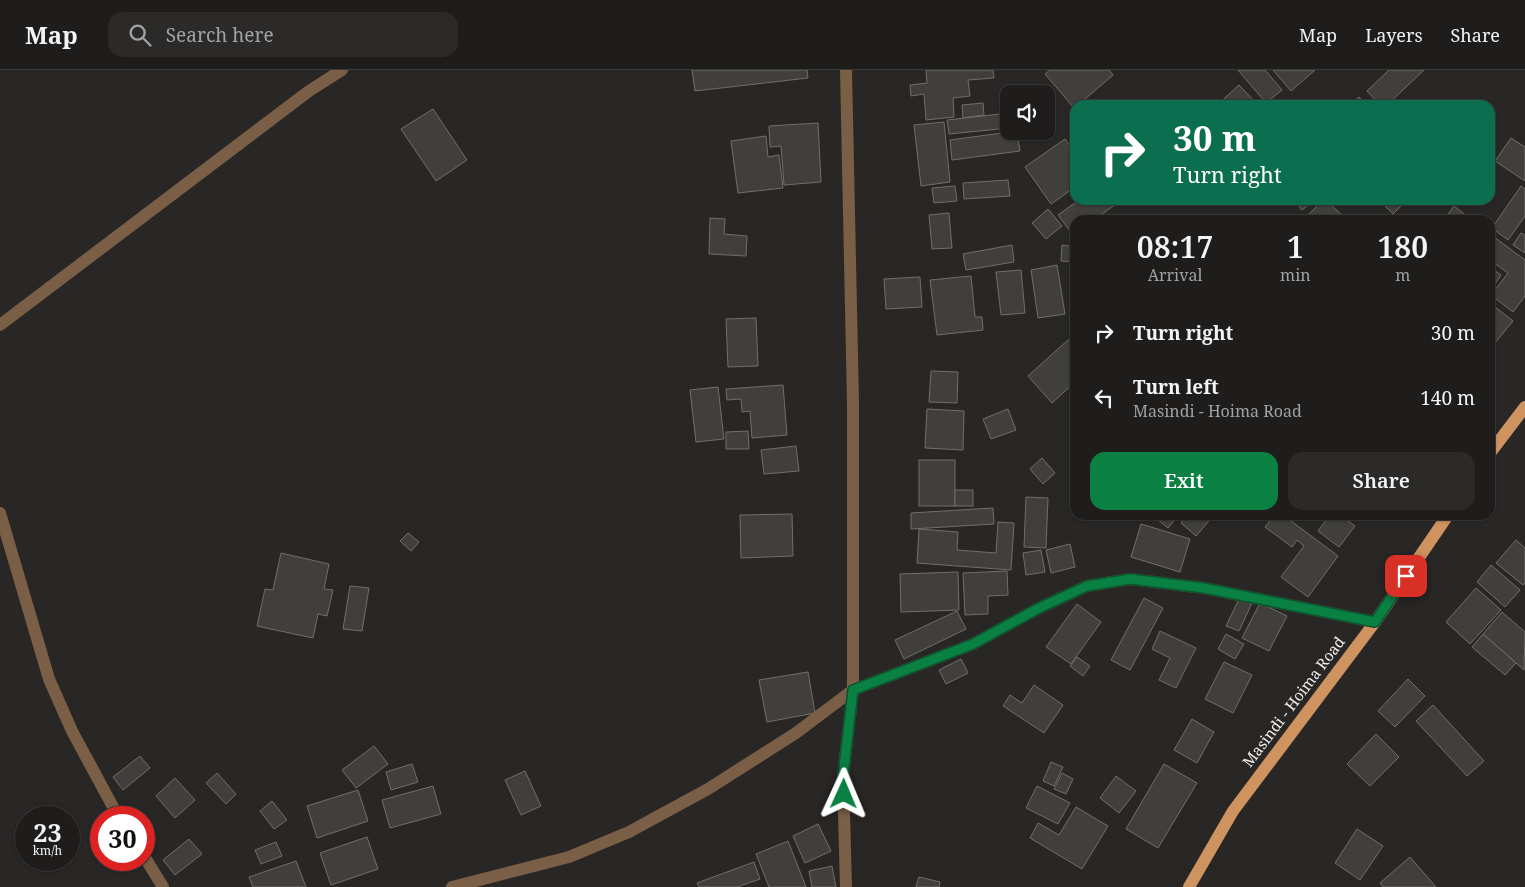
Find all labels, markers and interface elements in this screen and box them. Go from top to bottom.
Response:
search box [108,12,458,57]
text: Map [25,18,78,51]
icon: search [126,21,154,49]
text: Search here [166,22,274,48]
text: Map [1299,23,1337,47]
text: Layers [1365,23,1423,47]
text: Share [1451,23,1500,47]
map controls [1000,85,1055,140]
button: sound [1000,85,1055,140]
text: 30 m [1173,114,1256,161]
icon: right [1090,120,1155,185]
text: Turn right [1173,159,1282,189]
text: 08:17 [1137,226,1213,267]
text: 1 [1287,226,1304,267]
text: 180 [1377,226,1428,267]
text: Arrival [1148,264,1202,286]
text: min [1280,264,1311,286]
text: m [1395,264,1410,286]
icon: right [1090,319,1118,347]
text: Turn right [1133,320,1233,346]
text: 30 m [1431,320,1475,346]
text: Turn left [1133,374,1219,400]
icon: left [1090,384,1118,412]
text: 140 m [1420,385,1475,411]
text: Masindi - Hoima Road [1133,400,1302,422]
button: Exit [1090,452,1278,510]
button: Share [1288,452,1475,510]
pin [1385,555,1427,597]
icon: arrive [1392,562,1420,590]
street label: Masindi - Hoima Road [1238,632,1349,771]
position arrow [817,767,869,819]
speed limit sign: 30 [90,806,155,871]
text: 23 [33,815,62,849]
text: km/h [33,842,62,859]

